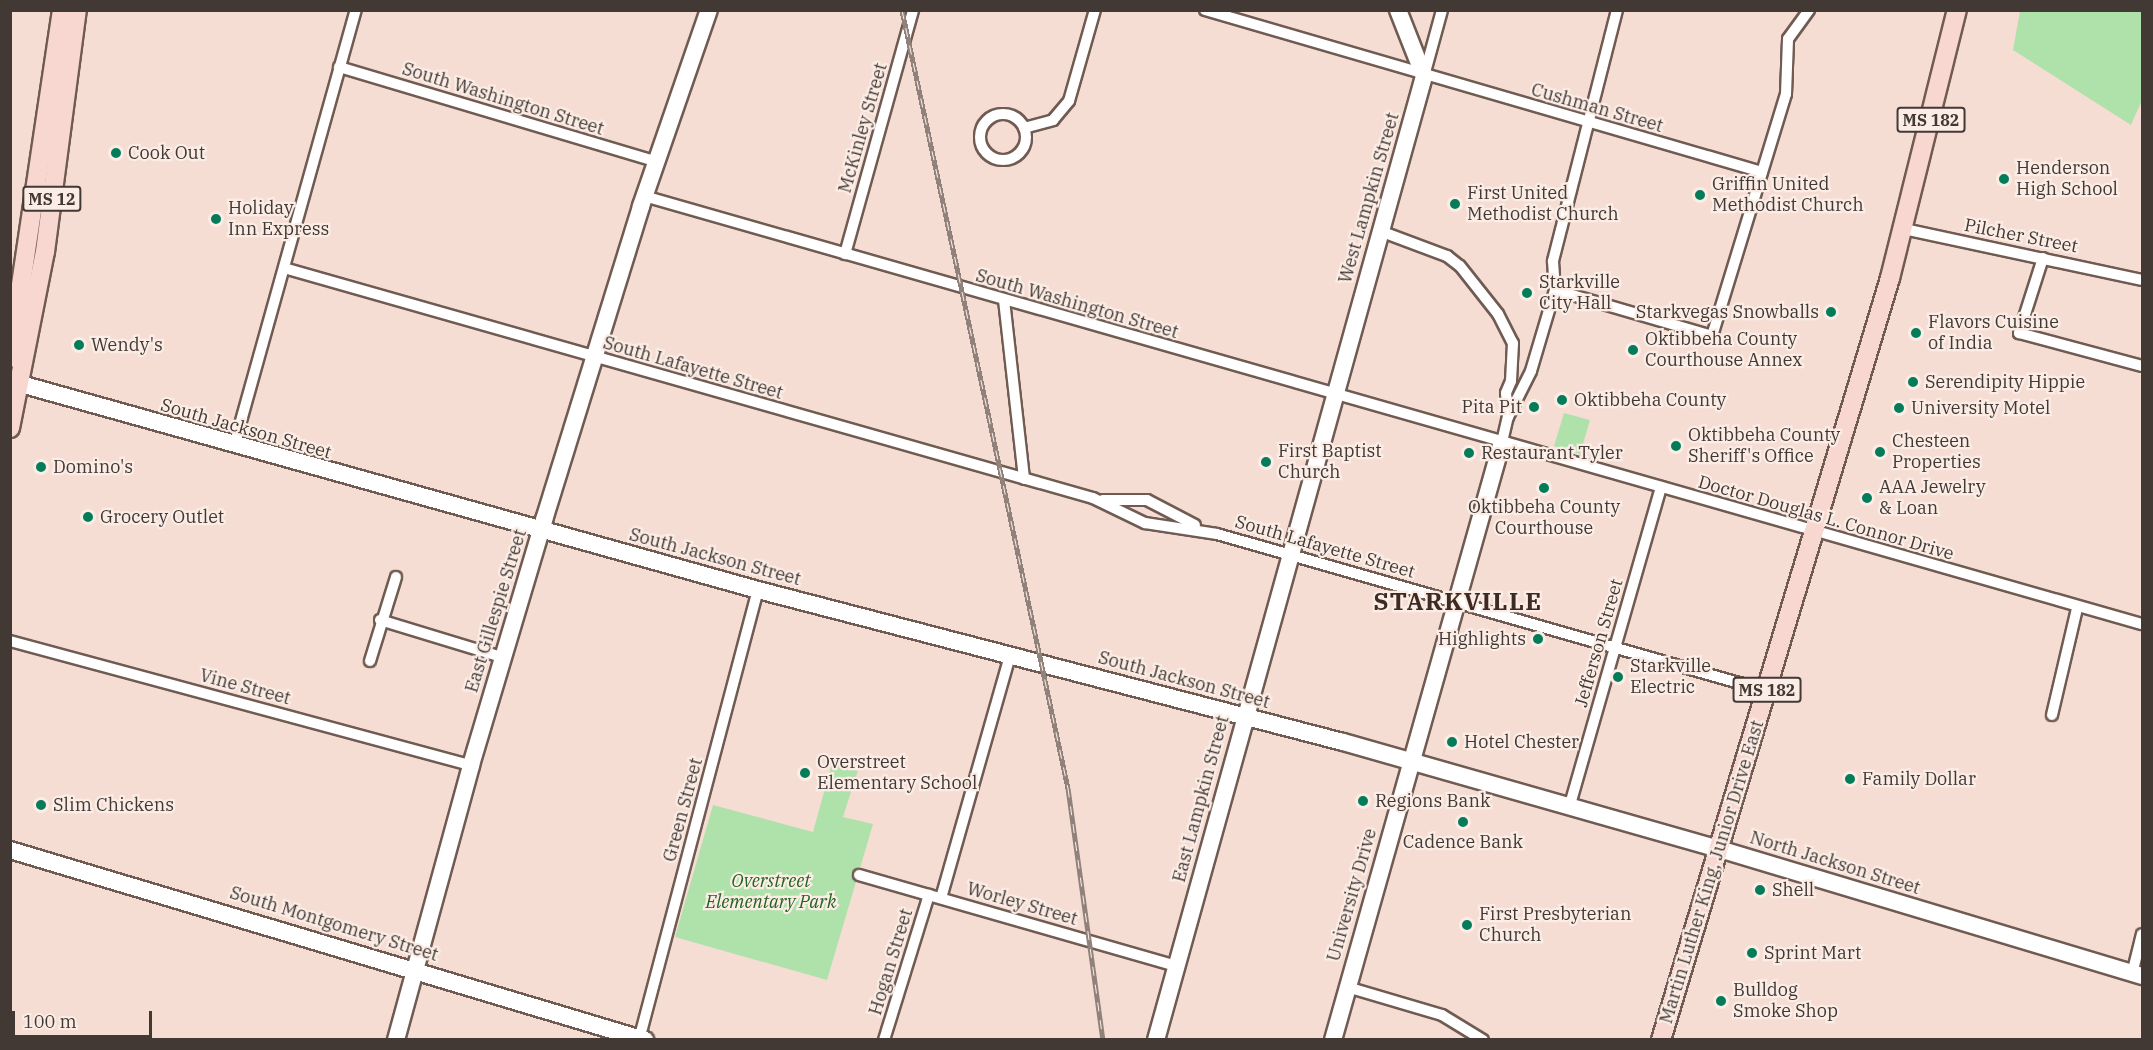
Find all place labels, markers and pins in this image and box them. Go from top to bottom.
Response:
place label: Cook Out [128,142,205,164]
marker: Cook Out [109,146,123,160]
place label: Henderson High School [2016,158,2118,201]
marker: Henderson High School [1997,172,2011,186]
place label: Griffin United Methodist Church [1712,174,1864,216]
place label: First United Methodist Church [1467,183,1619,226]
marker: Griffin United Methodist Church [1693,188,1707,202]
marker: First United Methodist Church [1448,197,1462,211]
place label: Holiday Inn Express [228,198,329,240]
marker: Holiday Inn Express [209,212,223,226]
place label: Starkville City Hall [1539,272,1620,314]
marker: Starkville City Hall [1520,286,1534,300]
place label: Starkvegas Snowballs [1636,301,1819,323]
marker: Starkvegas Snowballs [1824,305,1838,319]
place label: Flavors Cuisine of India [1928,312,2059,354]
marker: Flavors Cuisine of India [1909,326,1923,340]
place label: Oktibbeha County Courthouse Annex [1645,329,1802,372]
place label: Wendy's [91,334,163,356]
marker: Wendy's [72,338,86,352]
marker: Oktibbeha County Courthouse Annex [1626,343,1640,357]
place label: Serendipity Hippie [1925,371,2085,393]
marker: Serendipity Hippie [1906,375,1920,389]
place label: Oktibbeha County [1574,389,1726,411]
marker: Oktibbeha County [1555,393,1569,407]
place label: Pita Pit [1461,396,1522,418]
place label: University Motel [1911,397,2050,419]
marker: Pita Pit [1527,400,1541,414]
marker: University Motel [1892,401,1906,415]
place label: Oktibbeha County Sheriff's Office [1688,425,1840,468]
place label: Chesteen Properties [1892,431,1981,474]
marker: Oktibbeha County Sheriff's Office [1669,439,1683,453]
place label: First Baptist Church [1278,441,1382,484]
place label: Restaurant Tyler [1481,442,1623,464]
marker: Chesteen Properties [1873,445,1887,459]
marker: Restaurant Tyler [1462,446,1476,460]
marker: First Baptist Church [1259,455,1273,469]
place label: Domino's [53,456,133,478]
marker: Domino's [34,460,48,474]
place label: AAA Jewelry & Loan [1879,477,1985,520]
marker: Oktibbeha County Courthouse [1537,481,1551,495]
marker: AAA Jewelry & Loan [1860,491,1874,505]
place label: Oktibbeha County Courthouse [1468,497,1620,540]
place label: Grocery Outlet [100,506,224,528]
marker: Grocery Outlet [81,510,95,524]
place label: Highlights [1438,628,1526,650]
marker: Highlights [1531,632,1545,646]
place label: Starkville Electric [1630,656,1711,698]
marker: Starkville Electric [1611,670,1625,684]
place label: Hotel Chester [1464,731,1579,753]
marker: Hotel Chester [1445,735,1459,749]
place label: Overstreet Elementary School [817,752,977,795]
marker: Overstreet Elementary School [798,766,812,780]
place label: Family Dollar [1862,768,1976,790]
marker: Family Dollar [1843,772,1857,786]
place label: Regions Bank [1375,790,1490,812]
place label: Slim Chickens [53,794,174,816]
marker: Regions Bank [1356,794,1370,808]
marker: Slim Chickens [34,798,48,812]
marker: Cadence Bank [1456,815,1470,829]
place label: Cadence Bank [1403,831,1523,853]
place label: Shell [1772,879,1814,901]
marker: Shell [1753,883,1767,897]
place label: First Presbyterian Church [1479,904,1631,946]
marker: First Presbyterian Church [1460,918,1474,932]
place label: Sprint Mart [1764,942,1861,964]
marker: Sprint Mart [1745,946,1759,960]
place label: Bulldog Smoke Shop [1733,980,1838,1022]
marker: Bulldog Smoke Shop [1714,994,1728,1008]

